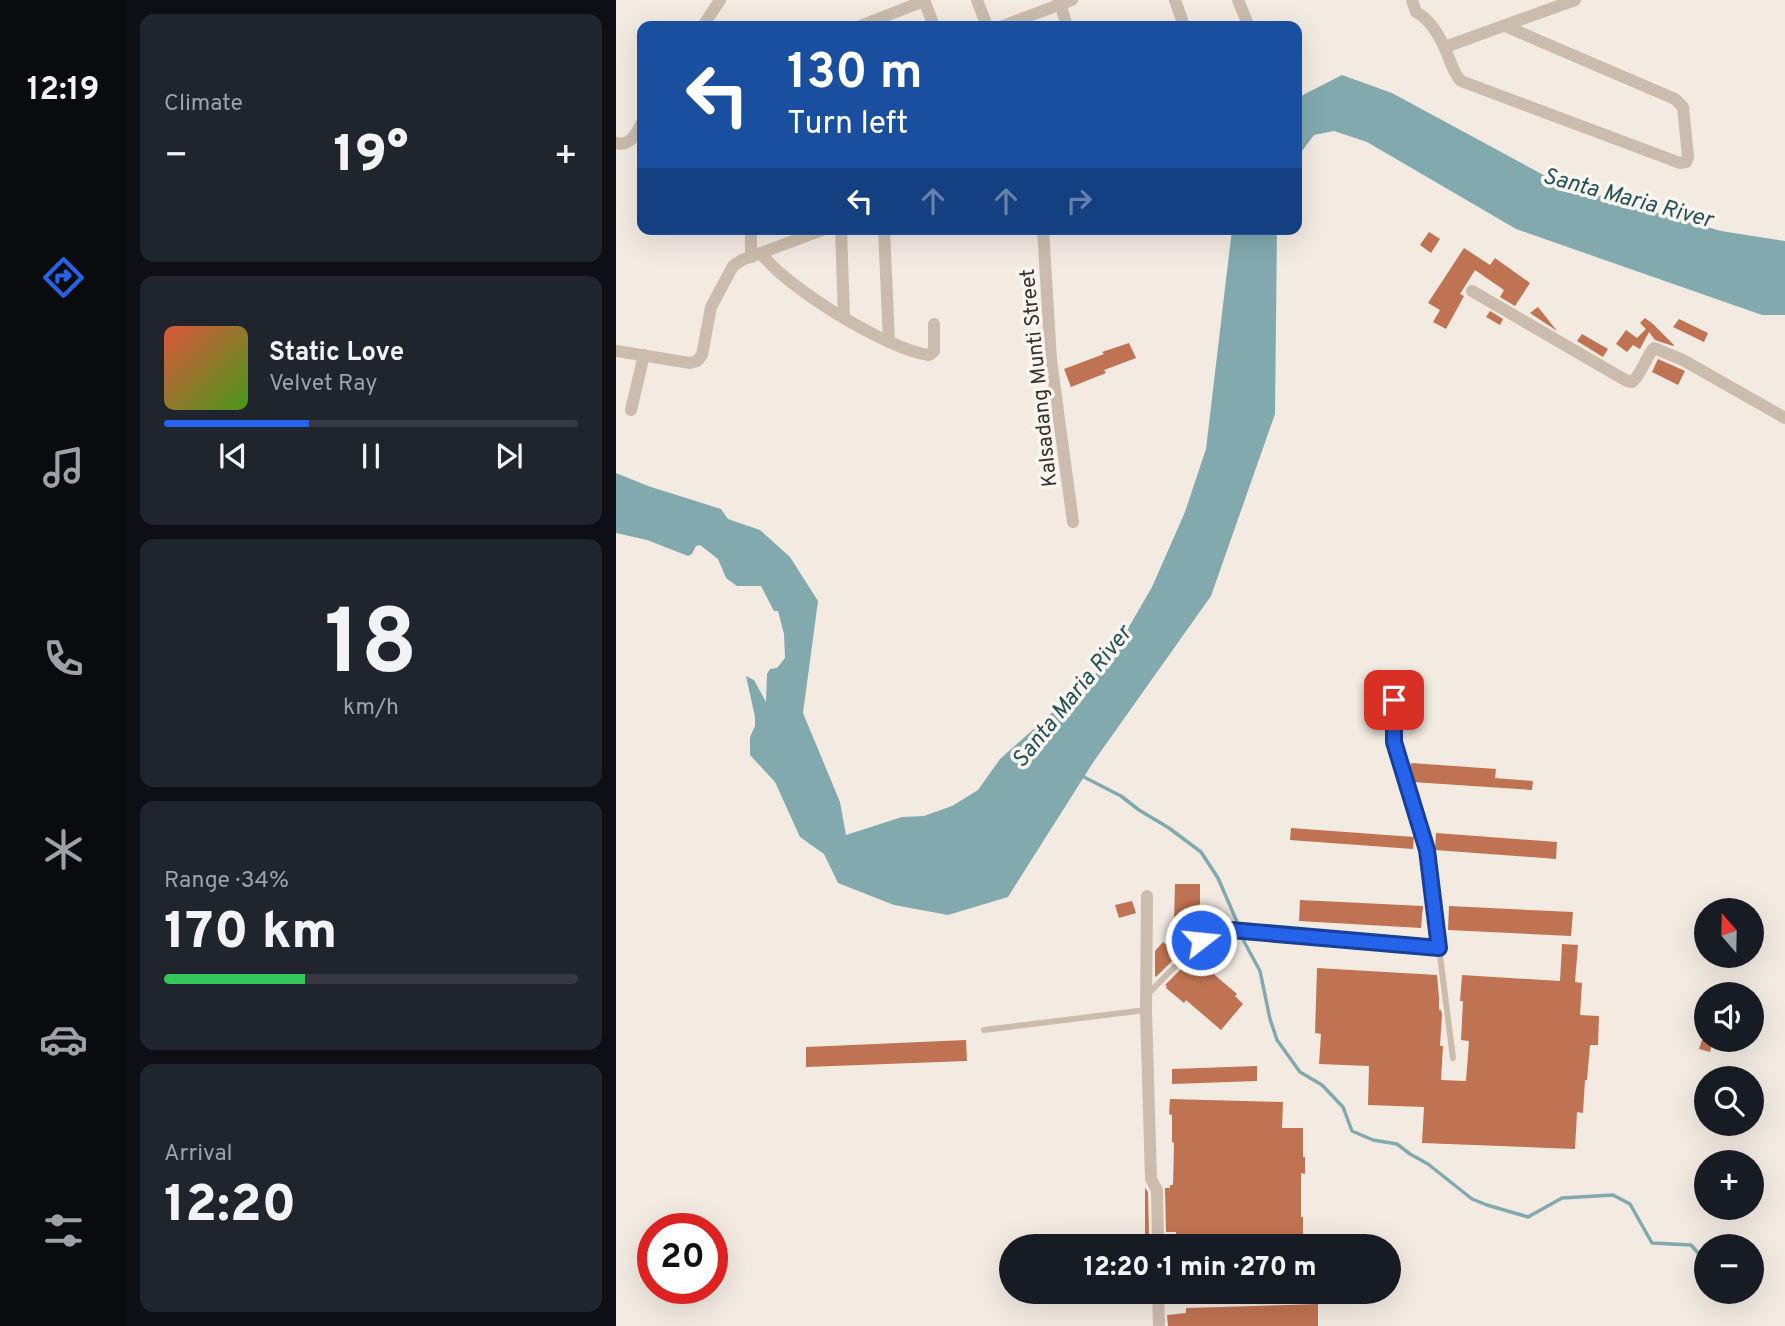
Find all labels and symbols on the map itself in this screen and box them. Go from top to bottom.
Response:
water label: Santa Maria River [1539,163,1718,237]
street label: Kalsadang Munti Street [1015,267,1064,488]
water label: Santa Maria River [1007,619,1141,775]
pin [1364,670,1424,730]
north arrow [1694,898,1764,968]
position arrow [1164,903,1238,977]
speed limit sign: 20 [637,1213,728,1304]

